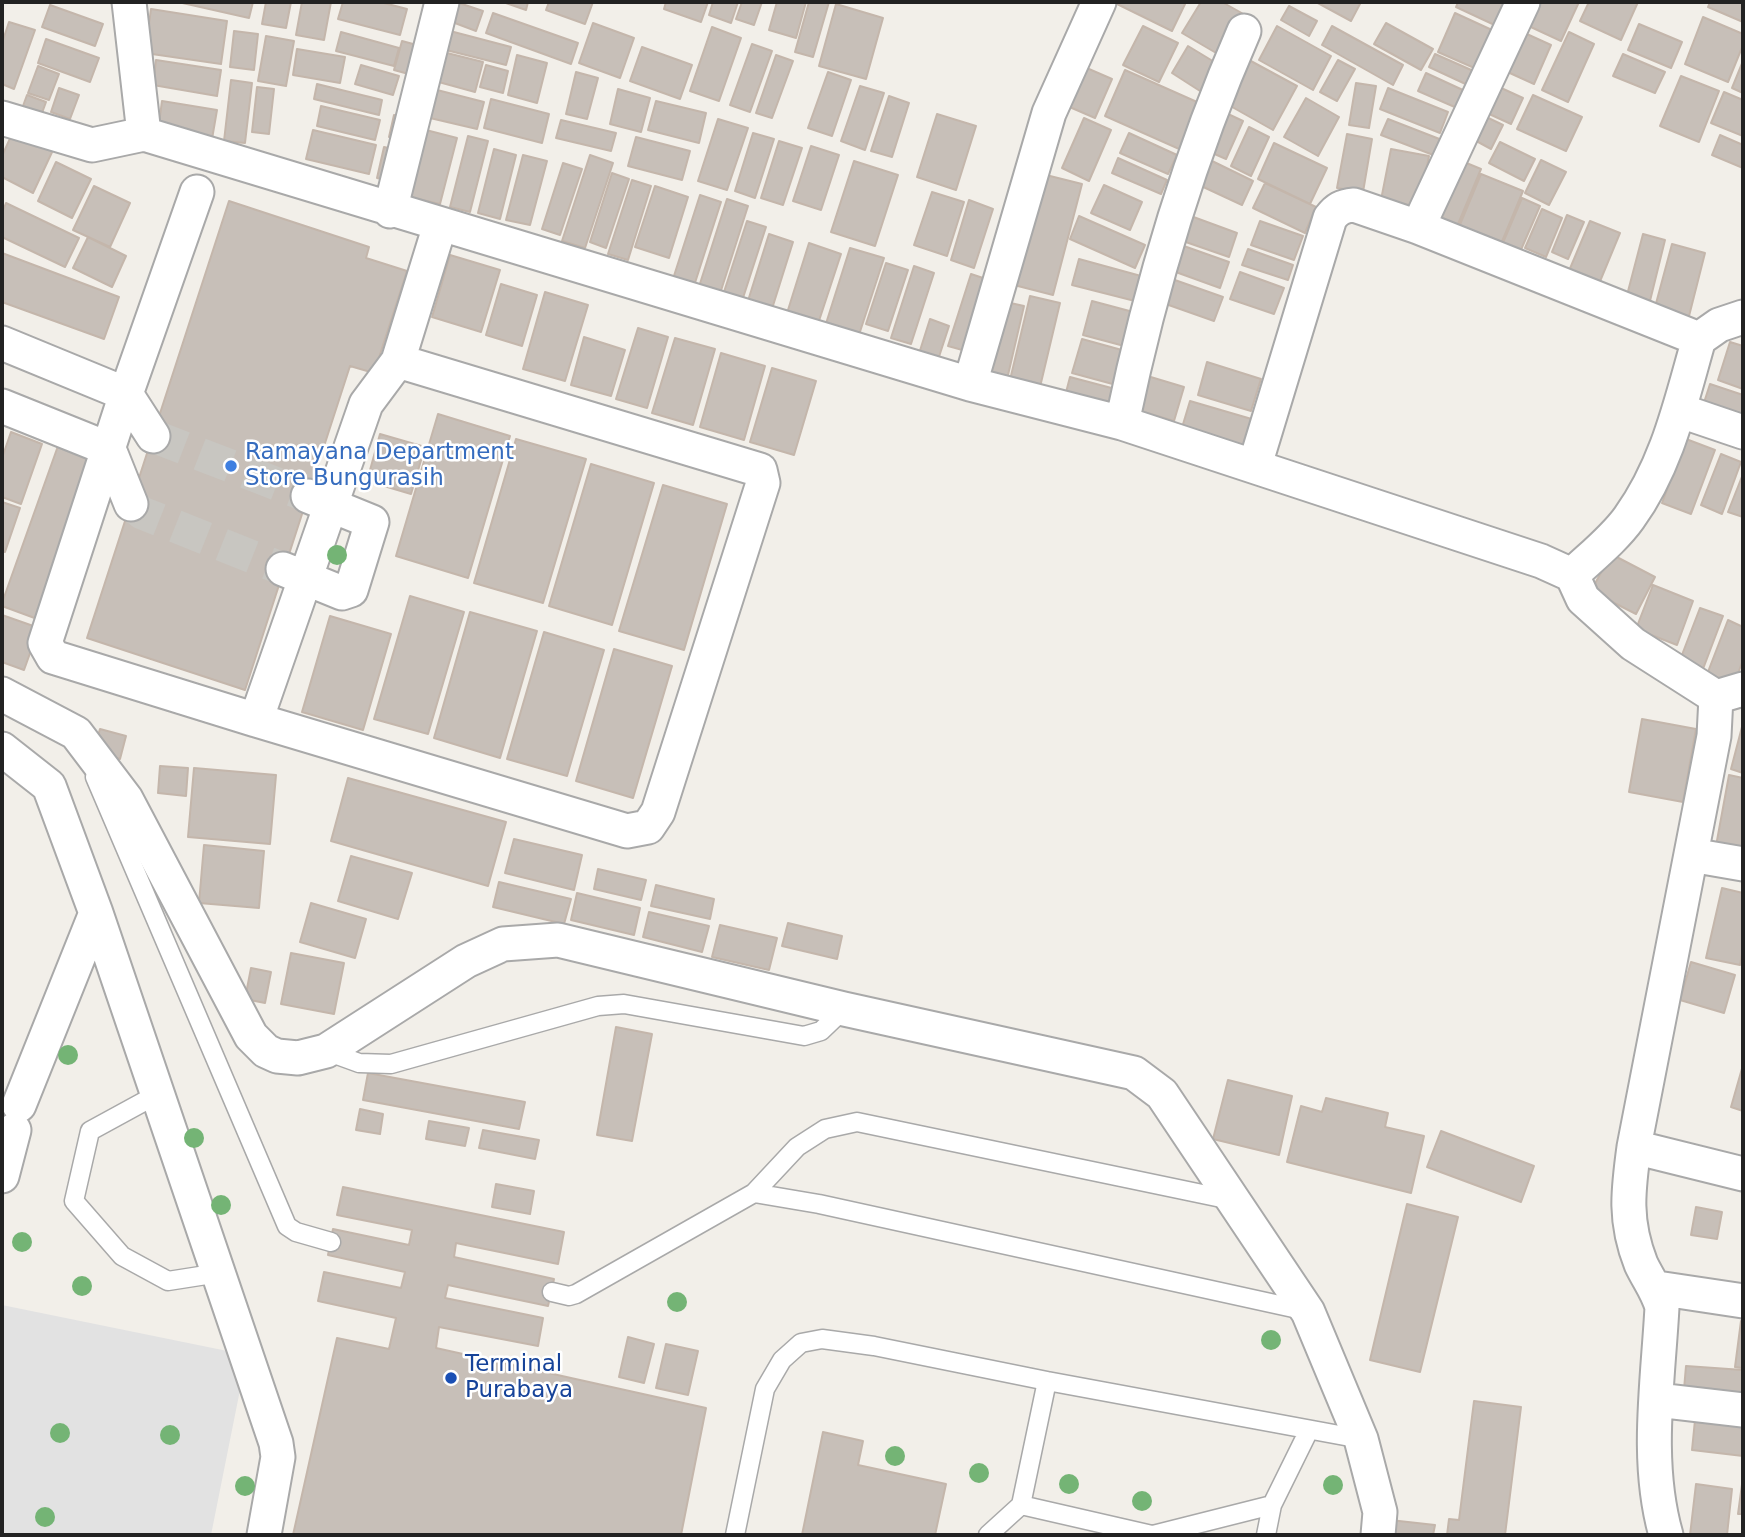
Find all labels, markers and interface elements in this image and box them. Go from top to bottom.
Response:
place label: Ramayana Department Store Bungurasih [245,439,514,493]
marker: Ramayana Department Store Bungurasih [223,458,239,474]
place label: Terminal Purabaya [465,1351,573,1405]
marker: Terminal Purabaya [443,1370,459,1386]

